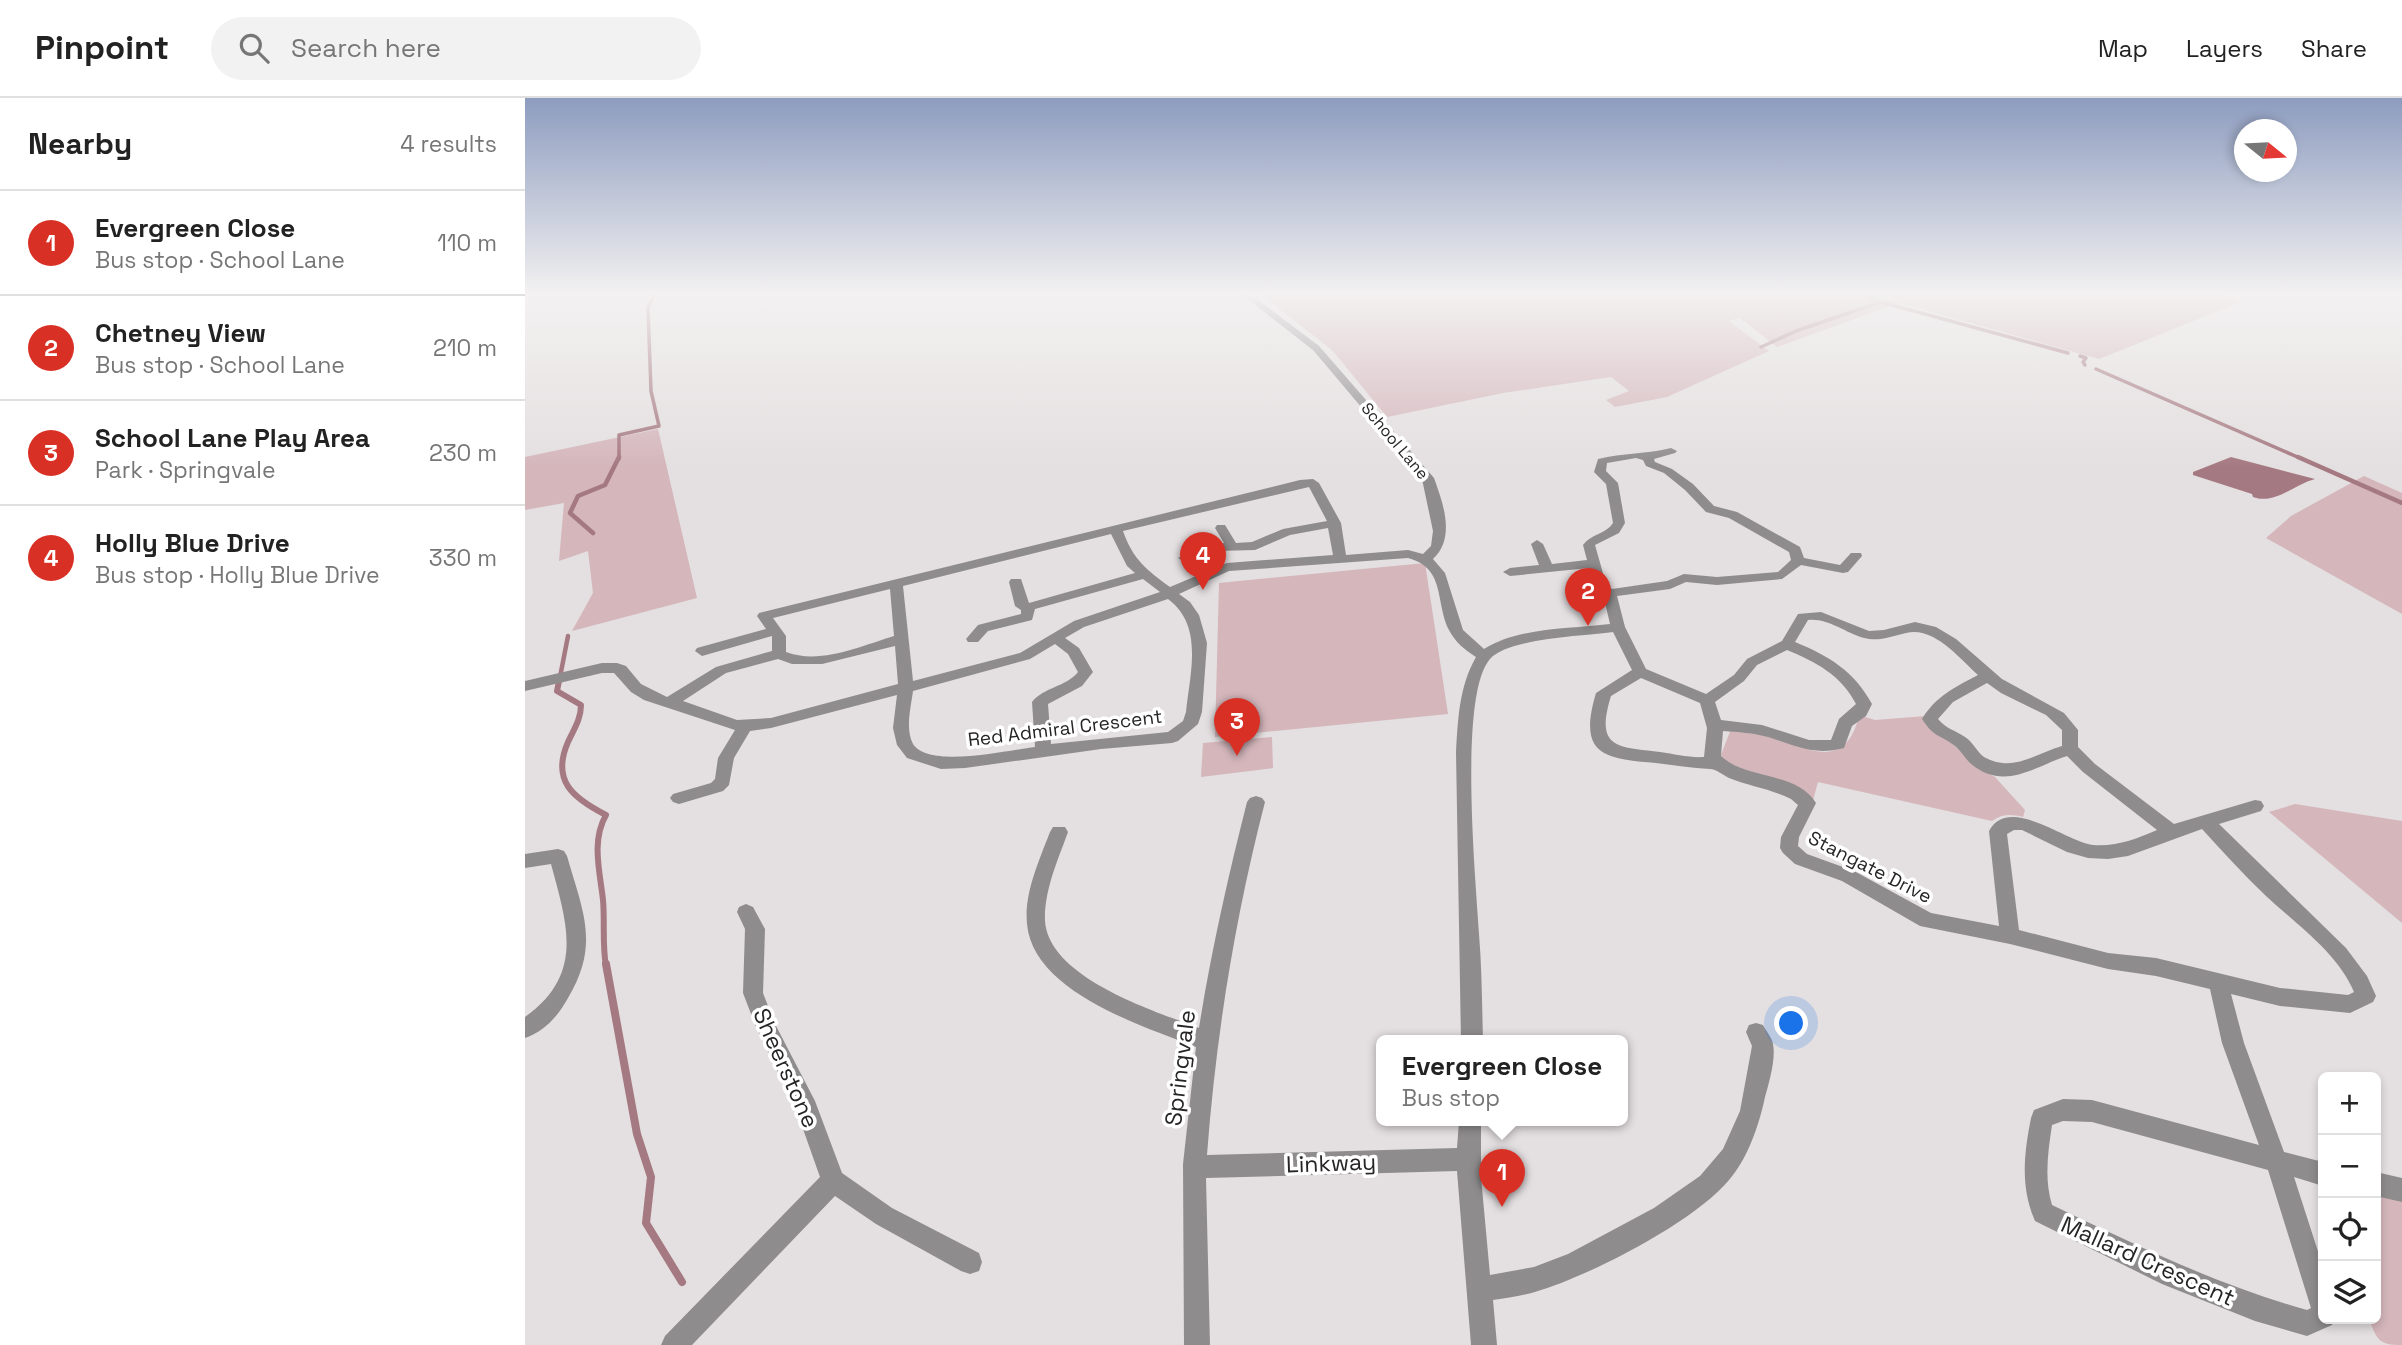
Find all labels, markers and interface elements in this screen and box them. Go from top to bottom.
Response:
search box [211,17,701,80]
text: Pinpoint [35,27,169,69]
icon: search [235,29,273,67]
text: Search here [291,31,441,65]
text: Map [2098,33,2148,64]
text: Layers [2186,33,2263,64]
text: Share [2301,33,2367,64]
north arrow [2234,119,2297,182]
text: Nearby [28,124,132,163]
text: 4 results [400,129,497,159]
text: Evergreen Close [95,211,295,245]
text: 1 [46,228,56,258]
text: 110 m [437,228,497,258]
text: Bus stop · School Lane [95,245,345,275]
text: Chetney View [95,316,266,350]
text: 2 [44,333,58,363]
text: 210 m [433,333,497,363]
text: Bus stop · School Lane [95,350,345,380]
street label: School Lane [1357,398,1433,484]
text: School Lane Play Area [95,421,370,455]
text: 3 [44,438,58,468]
text: 230 m [429,438,497,468]
text: Park · Springvale [95,455,276,485]
text: Holly Blue Drive [95,526,290,560]
pin: 4 [1180,532,1226,590]
text: 4 [44,543,58,573]
text: 330 m [429,543,497,573]
text: Bus stop · Holly Blue Drive [95,560,380,590]
pin: 2 [1565,568,1611,626]
pin: 3 [1214,698,1260,756]
street label: Red Admiral Crescent [966,704,1164,752]
street label: Stangate Drive [1804,825,1936,909]
street label: Sheerstone [746,1004,826,1132]
your location [1774,1006,1808,1040]
street label: Springvale [1158,1008,1202,1128]
popup [1376,1035,1628,1126]
text: Evergreen Close [1402,1049,1602,1083]
map controls [2318,1072,2381,1324]
button: + [2318,1072,2381,1135]
text: Bus stop [1402,1083,1500,1113]
button: − [2318,1135,2381,1198]
street label: Linkway [1286,1146,1376,1180]
pin: 1 [1479,1149,1525,1207]
button: locate [2318,1198,2381,1261]
street label: Mallard Crescent [2056,1209,2240,1313]
button: layers [2318,1261,2381,1324]

